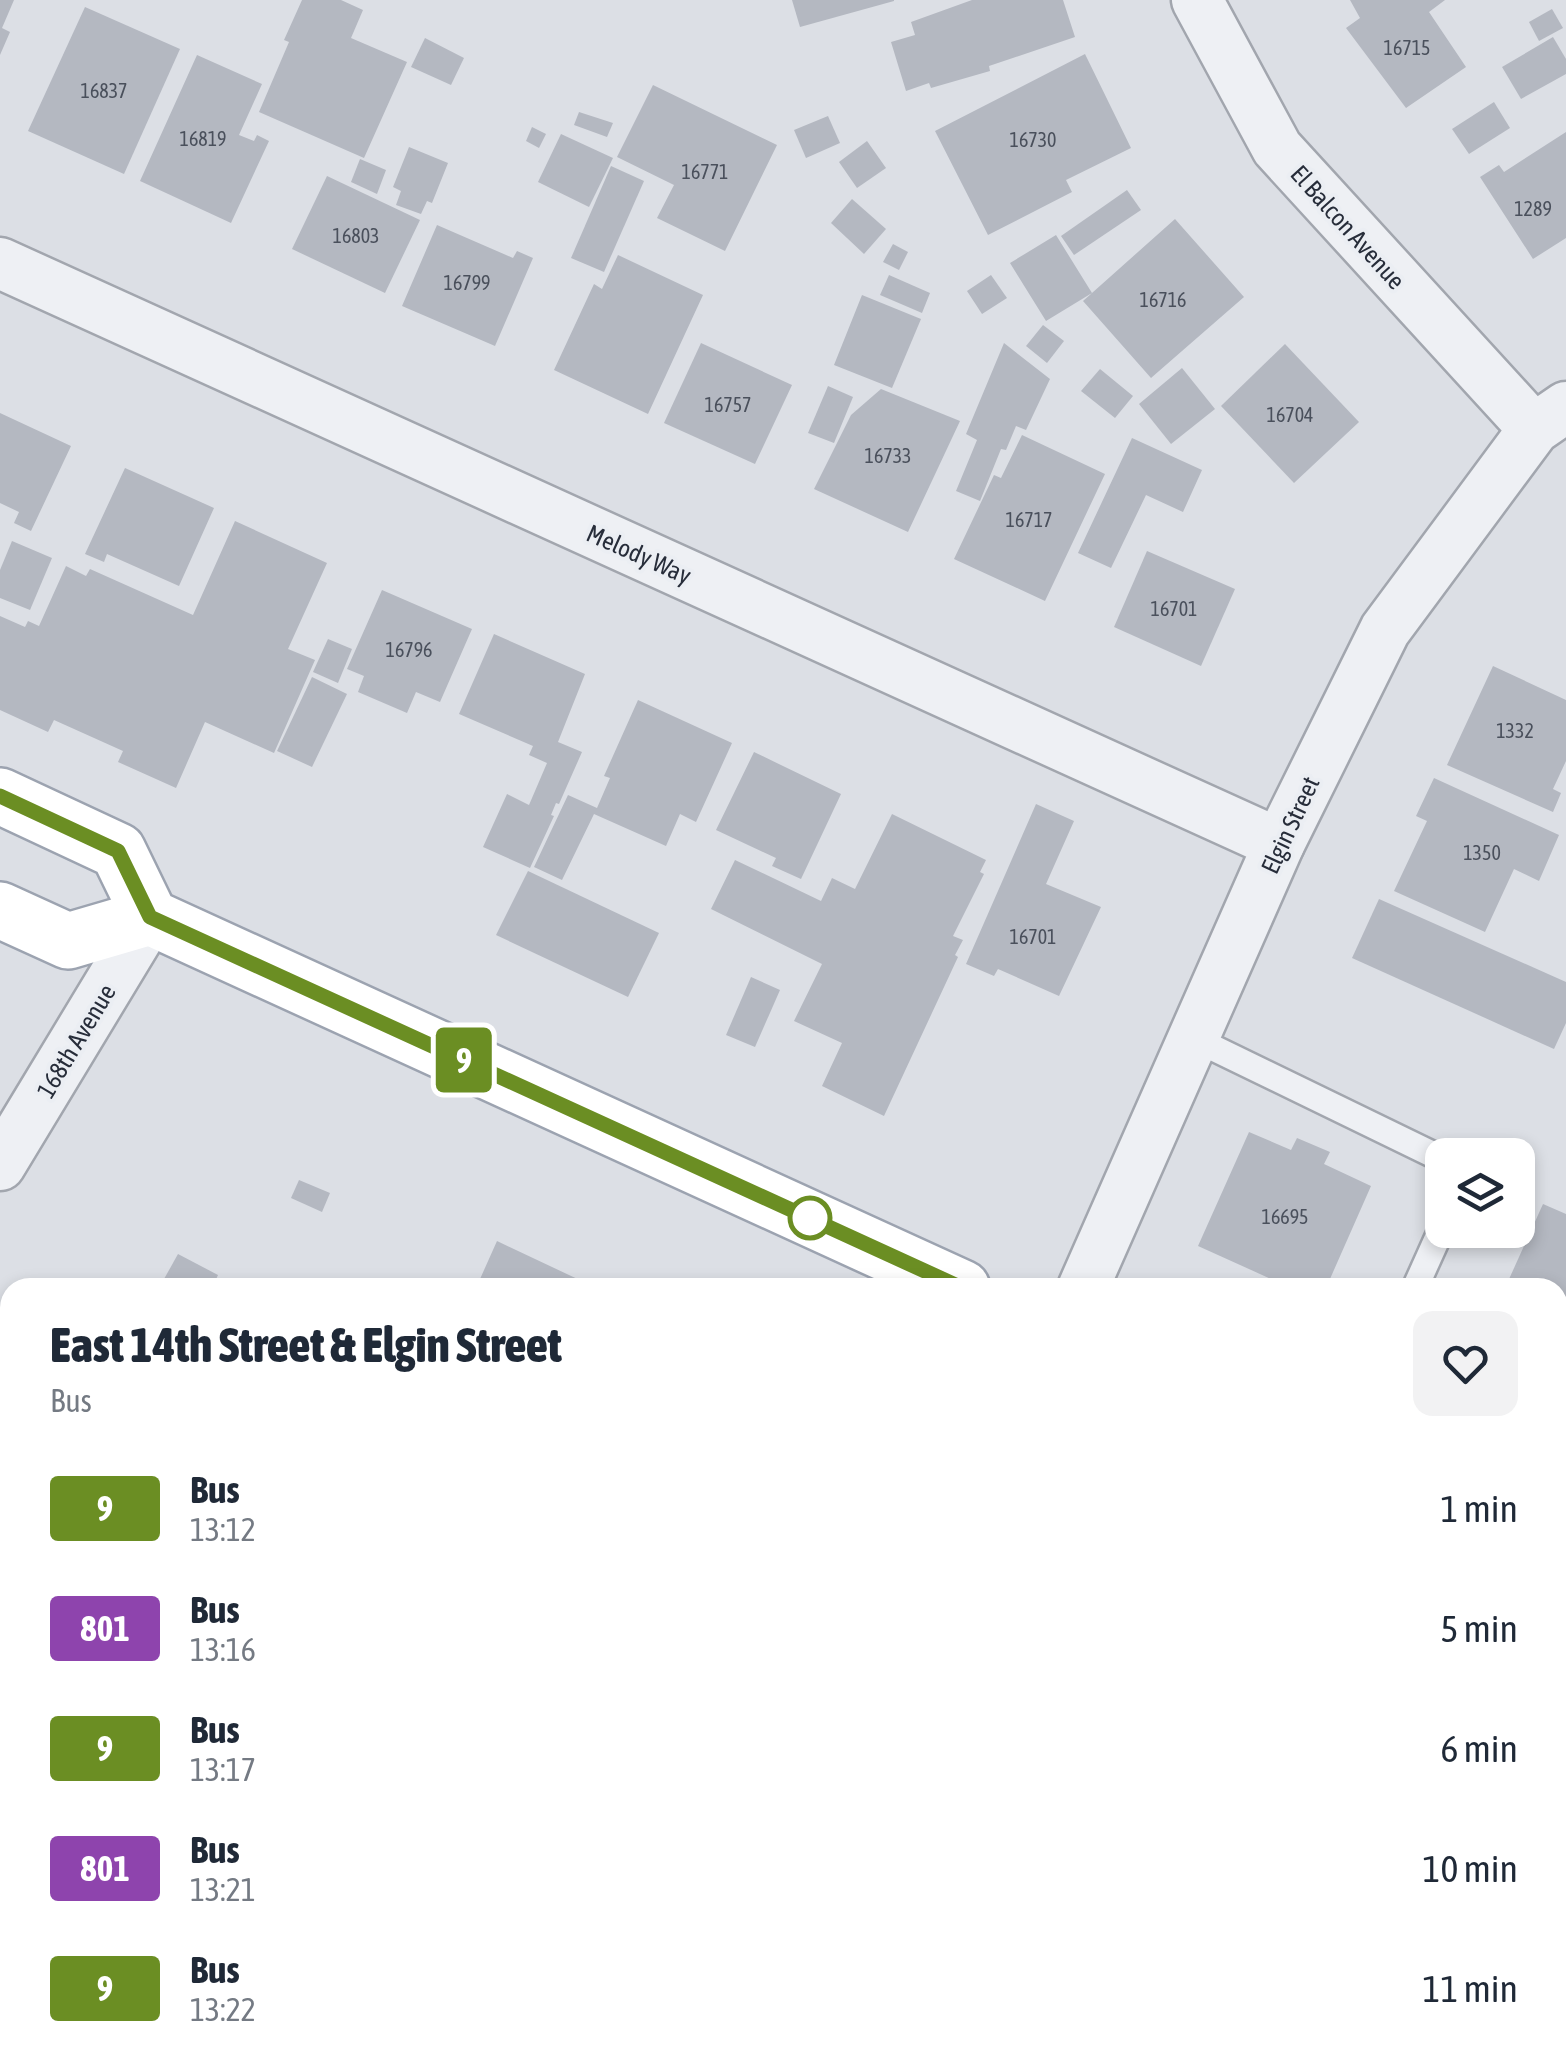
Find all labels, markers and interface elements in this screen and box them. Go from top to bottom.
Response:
house number: 16715 [1384,36,1431,59]
house number: 16837 [81,79,128,102]
house number: 16819 [180,127,227,150]
house number: 16730 [1010,128,1057,151]
house number: 16771 [682,160,729,183]
street label: El Balcon Avenue [1285,160,1411,294]
house number: 1289 [1514,197,1552,220]
house number: 16803 [333,224,380,247]
house number: 16799 [444,271,491,294]
house number: 16716 [1140,288,1187,311]
house number: 16757 [705,393,752,416]
house number: 16704 [1267,403,1314,426]
house number: 16733 [865,444,912,467]
house number: 16717 [1006,508,1053,531]
street label: Melody Way [583,519,695,589]
house number: 16701 [1151,597,1198,620]
house number: 16796 [386,638,433,661]
house number: 1332 [1496,719,1534,742]
street label: Elgin Street [1255,772,1325,878]
house number: 1350 [1463,841,1501,864]
house number: 16701 [1010,925,1057,948]
street label: 168th Avenue [31,979,121,1103]
line badge: 9 [432,1028,496,1092]
text: 9 [456,1040,472,1080]
map controls [1425,1138,1535,1248]
button: layers [1425,1138,1535,1248]
unlabelled marker [789,1197,831,1239]
house number: 16695 [1262,1205,1309,1228]
button: heart [1413,1311,1518,1416]
text: East 14th Street & Elgin Street [50,1317,562,1372]
text: Bus [50,1382,92,1419]
text: Bus [190,1468,240,1511]
text: 1 min [1440,1487,1518,1530]
text: 9 [97,1488,113,1528]
text: 13:12 [190,1511,256,1548]
text: Bus [190,1588,240,1631]
text: 5 min [1440,1607,1518,1650]
text: 801 [80,1608,130,1648]
text: 13:16 [190,1631,256,1668]
text: Bus [190,1708,240,1751]
text: 6 min [1440,1727,1518,1770]
text: 9 [97,1728,113,1768]
text: 13:17 [190,1751,256,1788]
text: Bus [190,1828,240,1871]
text: 10 min [1423,1847,1518,1890]
text: 801 [80,1848,130,1888]
text: 13:21 [190,1871,256,1908]
text: Bus [190,1948,240,1991]
text: 11 min [1423,1967,1518,2010]
text: 9 [97,1968,113,2008]
text: 13:22 [190,1991,256,2028]

